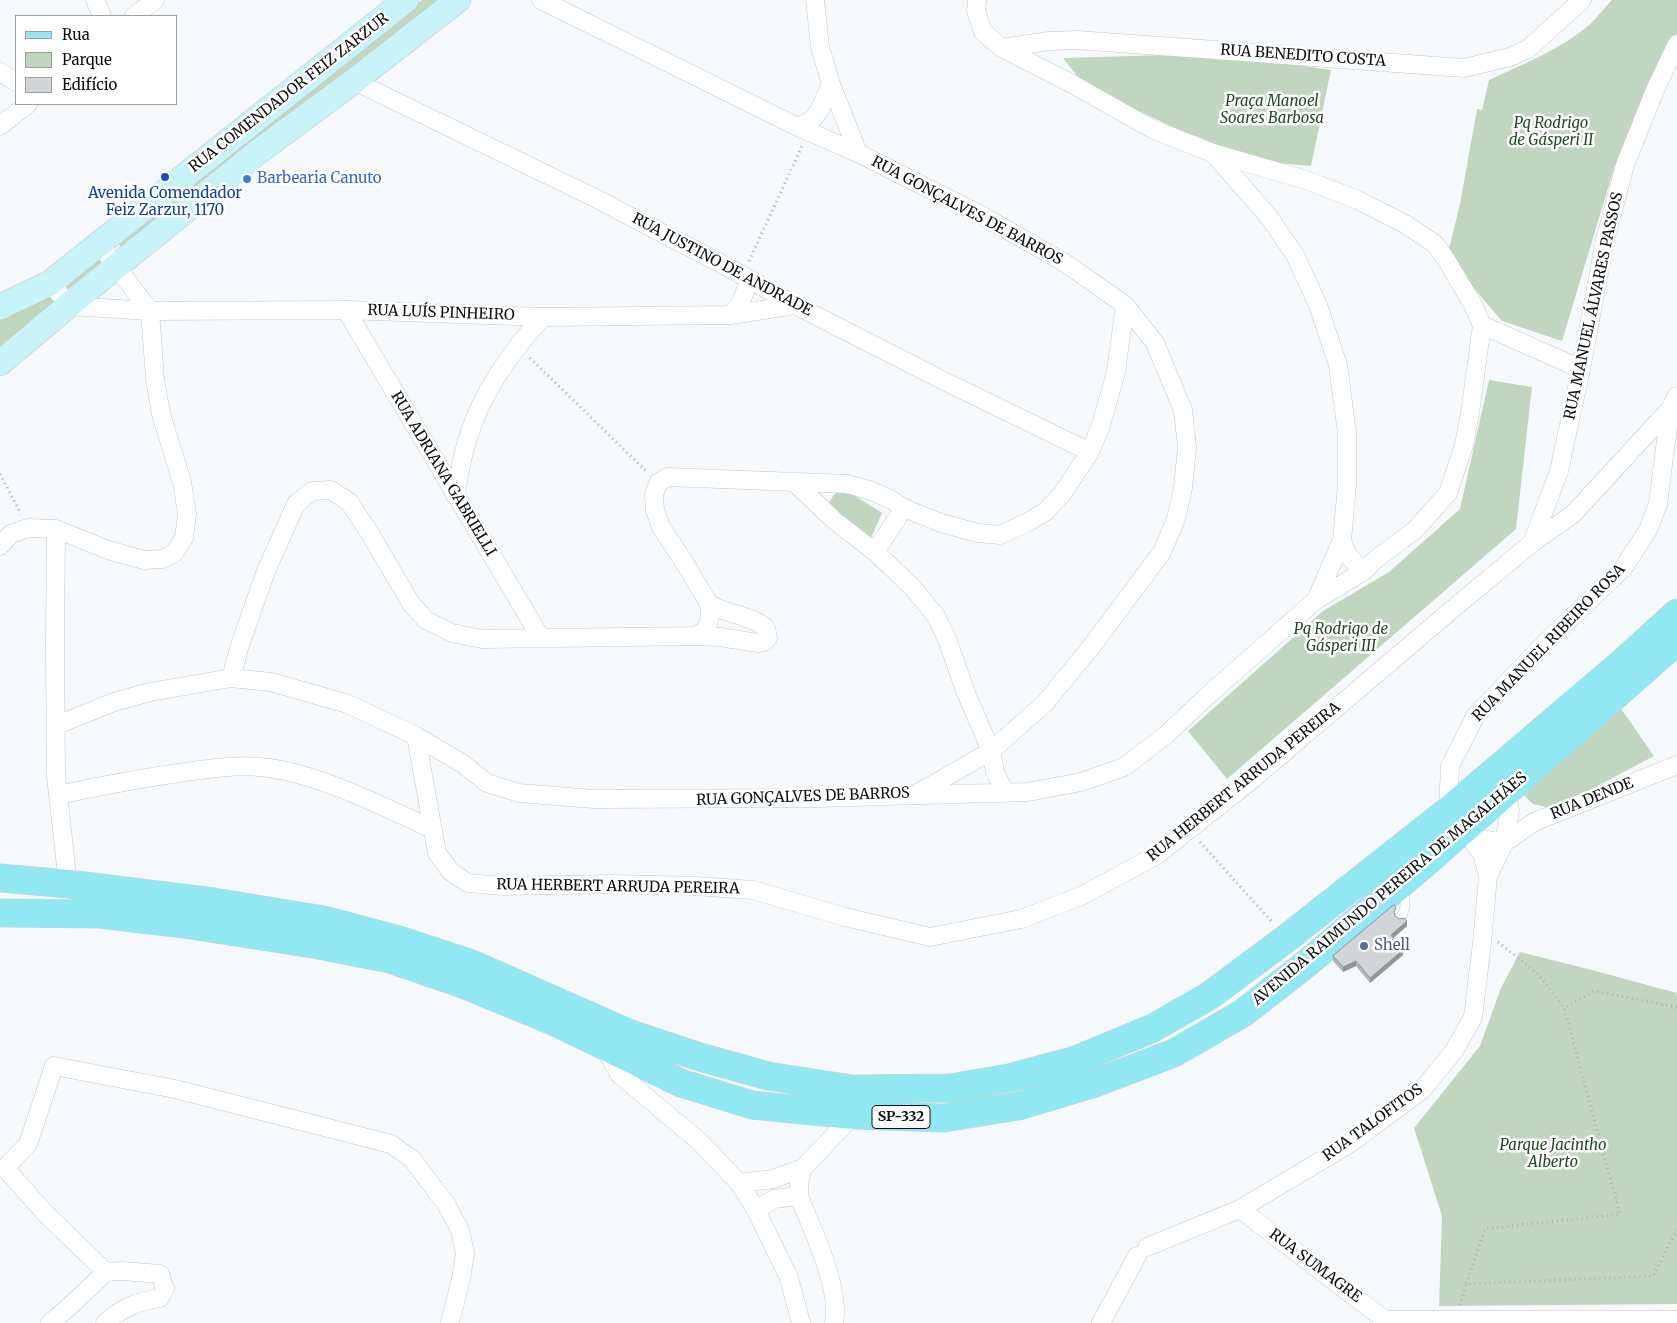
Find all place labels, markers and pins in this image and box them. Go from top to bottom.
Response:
place label: Barbearia Canuto [257,170,382,188]
marker: Avenida Comendador Feiz Zarzur, 1170 [159,171,171,183]
marker: Barbearia Canuto [241,173,253,185]
place label: Avenida Comendador Feiz Zarzur, 1170 [88,185,242,220]
place label: Shell [1374,937,1410,955]
marker: Shell [1358,940,1370,952]

